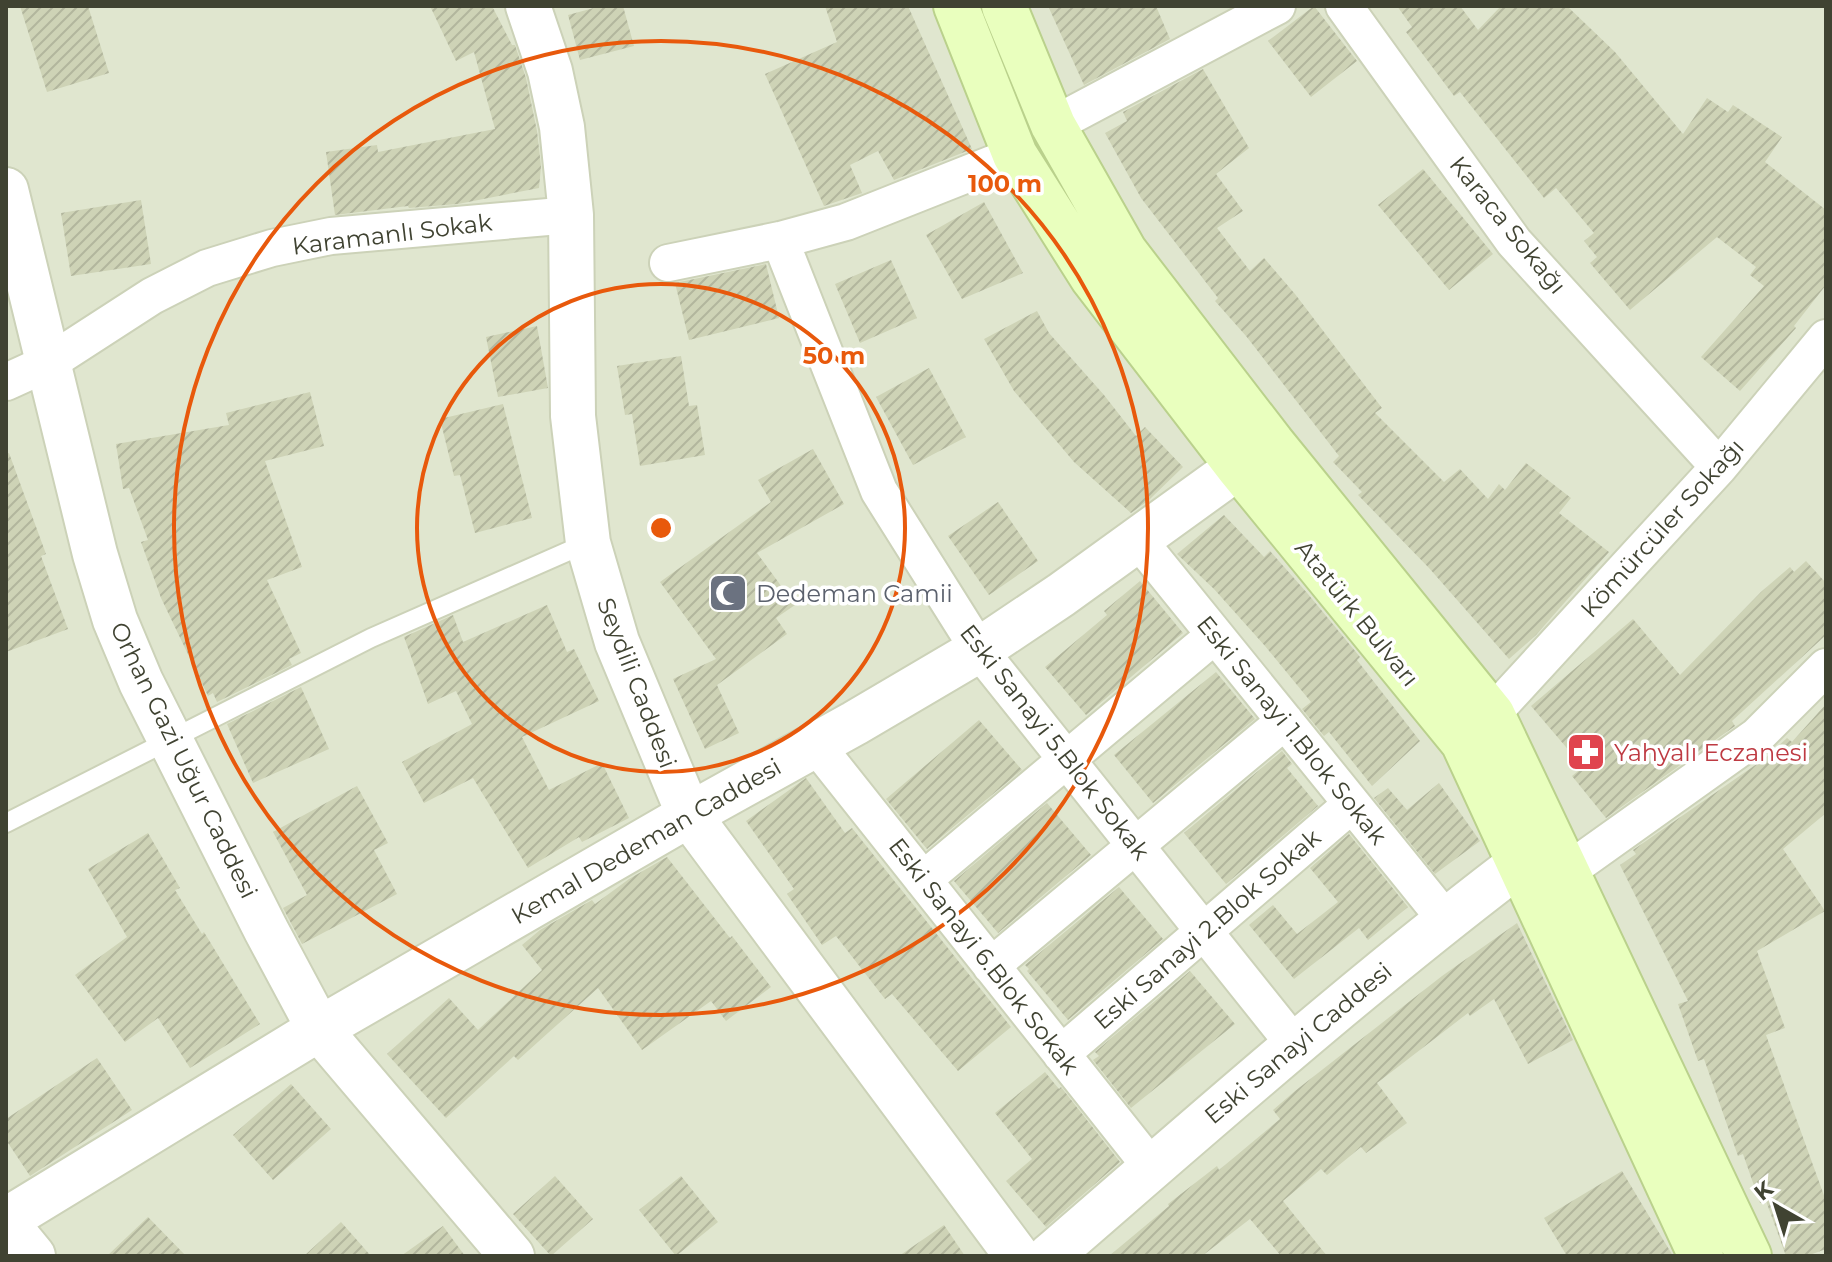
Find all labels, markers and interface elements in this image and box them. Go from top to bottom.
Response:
street label: Karaca Sokağı [1444,150,1572,300]
text: 100 m [968,169,1042,198]
street label: Karamanlı Sokak [290,207,494,261]
text: 50 m [803,341,865,370]
street label: Kömürcüler Sokağı [1574,433,1750,623]
centre of rings [647,514,675,542]
street label: Atatürk Bulvarı [1289,534,1425,692]
mosque icon: Dedeman Camii [707,572,749,614]
place label: Dedeman Camii [756,579,953,608]
street label: Seydili Caddesi [591,594,683,772]
street label: Eski Sanayi 1.Blok Sokak [1191,610,1394,851]
street label: Orhan Gazi Uğur Caddesi [104,617,264,903]
street label: Eski Sanayi 5.Blok Sokak [954,619,1156,866]
pharmacy icon: Yahyalı Eczanesi [1565,731,1607,773]
place label: Yahyalı Eczanesi [1614,738,1808,767]
street label: Kemal Dedeman Caddesi [506,752,786,930]
street label: Eski Sanayi 2.Blok Sokak [1088,822,1327,1035]
street label: Eski Sanayi 6.Blok Sokak [883,832,1086,1080]
street label: Eski Sanayi Caddesi [1198,956,1398,1130]
north arrow [1736,1166,1816,1246]
text: K [1749,1175,1779,1206]

